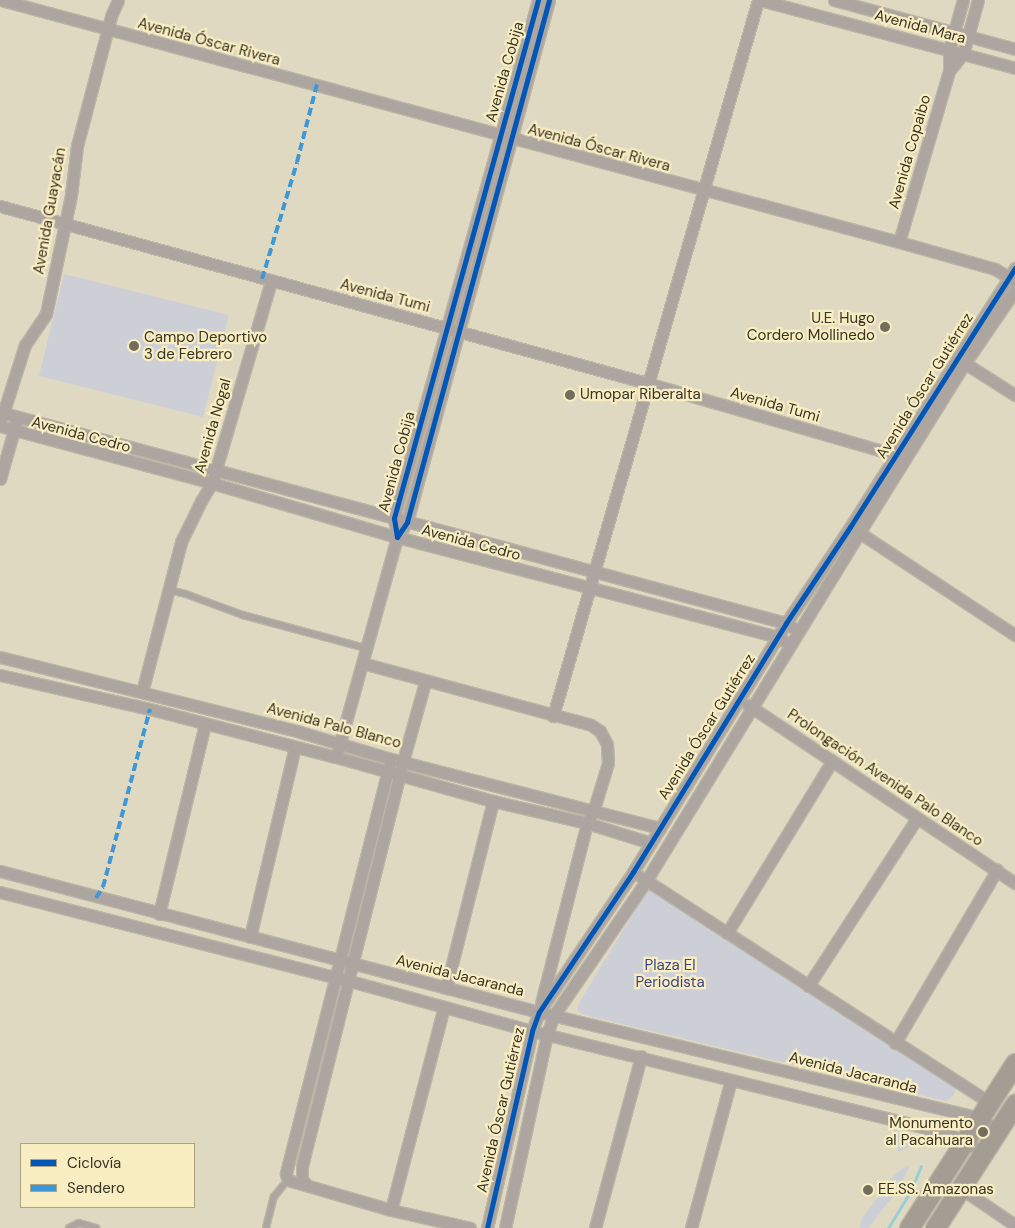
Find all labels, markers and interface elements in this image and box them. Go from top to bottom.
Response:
street label: Avenida Mara [873,6,967,48]
street label: Avenida Óscar Rivera [136,14,282,70]
street label: Avenida Cobija [482,20,528,124]
street label: Avenida Copaibo [885,93,935,211]
street label: Avenida Óscar Rivera [526,120,672,176]
street label: Avenida Guayacán [30,146,70,276]
street label: Avenida Tumi [338,275,432,317]
place label: U.E. Hugo Cordero Mollinedo [747,309,875,344]
street label: Avenida Óscar Gutiérrez [873,310,977,462]
marker: U.E. Hugo Cordero Mollinedo [879,321,891,333]
place label: Campo Deportivo 3 de Febrero [144,328,267,363]
marker: Campo Deportivo 3 de Febrero [128,340,140,352]
street label: Avenida Nogal [191,376,235,476]
street label: Avenida Tumi [728,384,822,426]
place label: Umopar Riberalta [580,386,701,404]
marker: Umopar Riberalta [564,389,576,401]
street label: Avenida Cobija [375,410,419,514]
street label: Avenida Cedro [29,413,133,457]
street label: Avenida Cedro [419,521,523,565]
street label: Avenida Óscar Gutiérrez [655,651,759,803]
street label: Avenida Palo Blanco [265,699,403,753]
street label: Prolongación Avenida Palo Blanco [784,706,986,850]
street label: Avenida Jacaranda [394,951,526,1001]
park label: Plaza El Periodista [635,956,705,991]
street label: Avenida Óscar Gutiérrez [473,1026,529,1194]
street label: Avenida Jacaranda [787,1048,919,1098]
place label: Monumento al Pacahuara [885,1114,973,1149]
marker: Monumento al Pacahuara [977,1126,989,1138]
legend [20,1143,195,1208]
text: Ciclovía [67,1153,121,1173]
text: Sendero [67,1178,125,1198]
place label: EE.SS. Amazonas [878,1181,994,1199]
marker: EE.SS. Amazonas [862,1184,874,1196]

